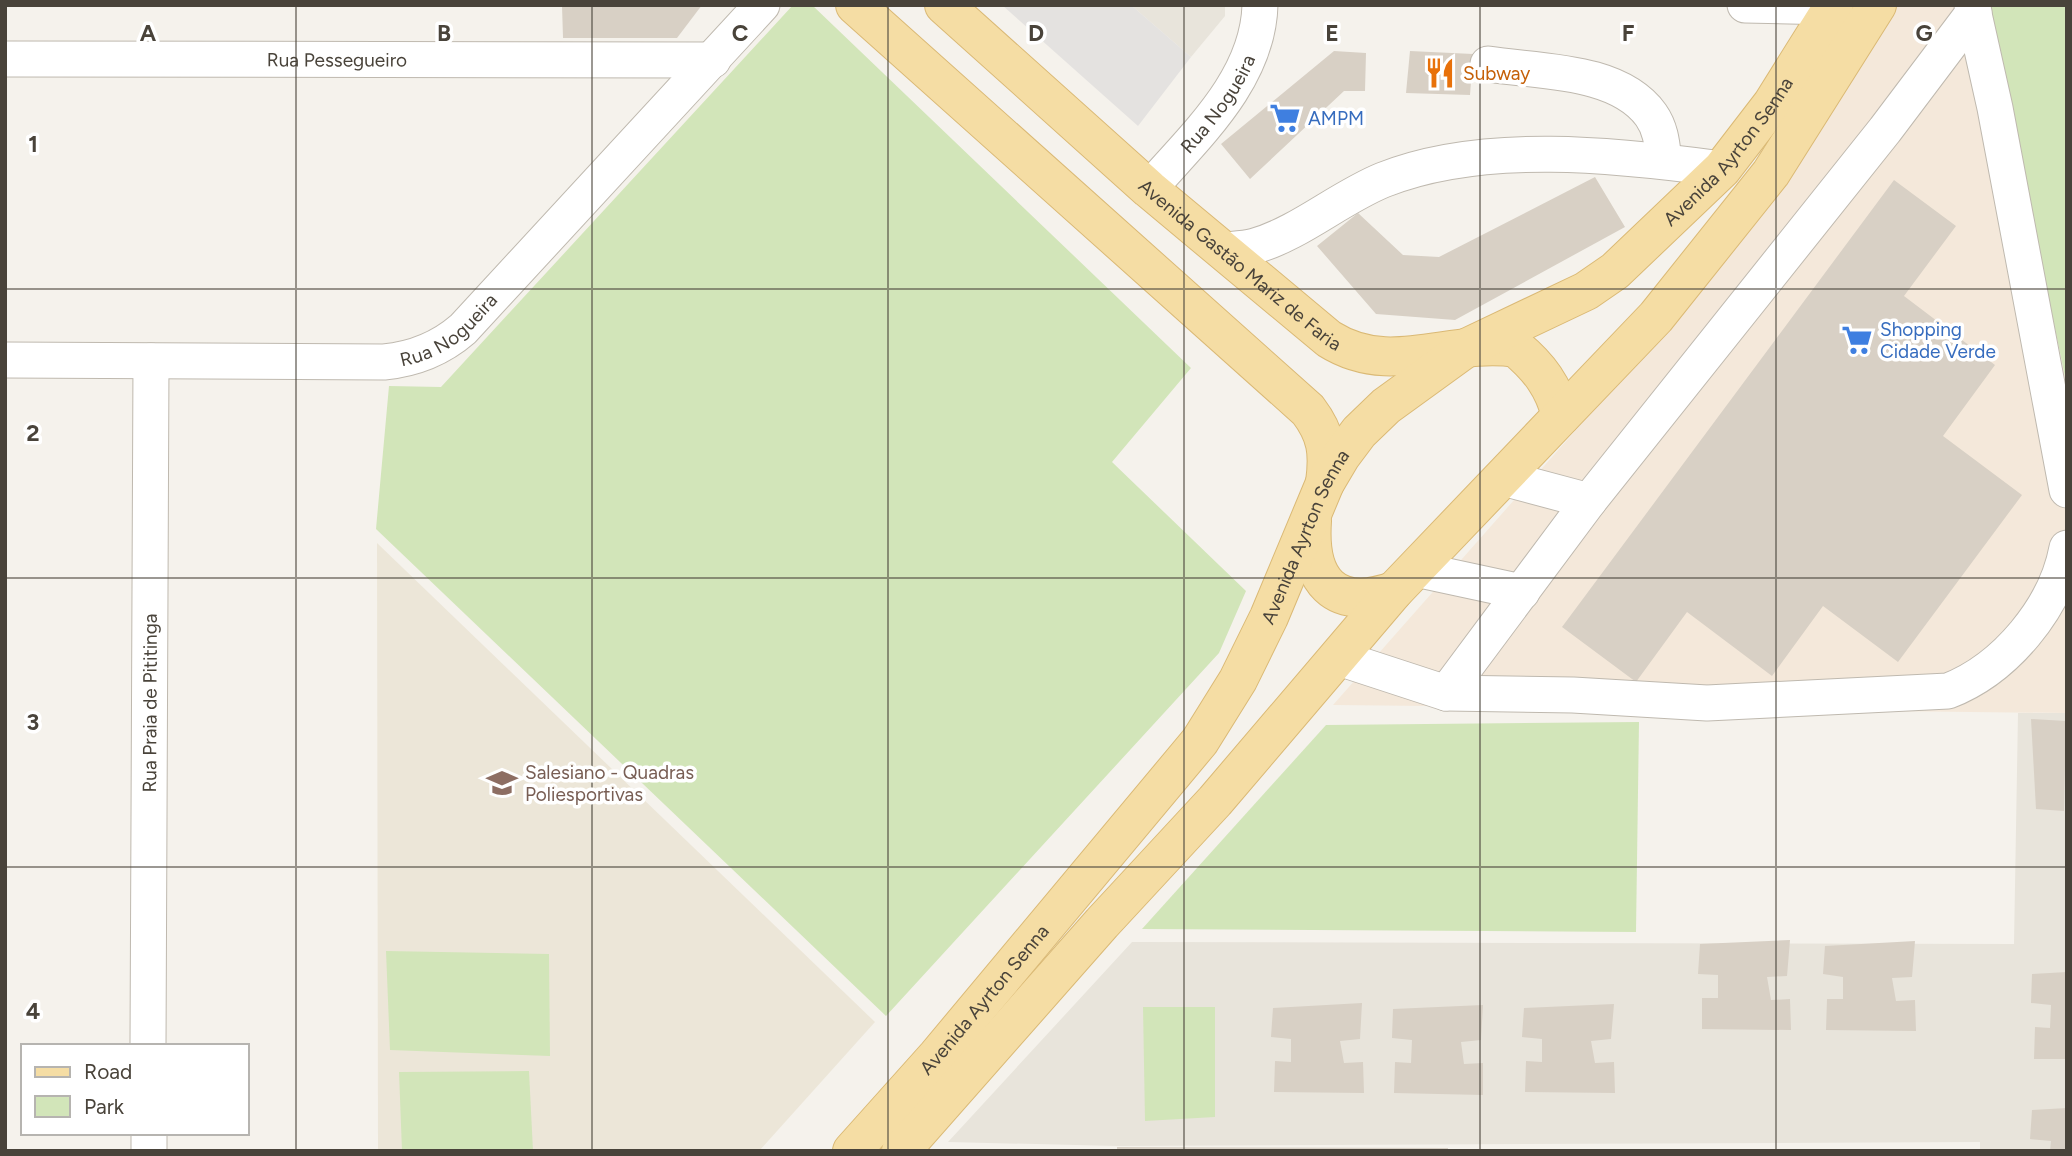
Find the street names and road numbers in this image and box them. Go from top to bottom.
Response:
street label: Rua Pessegueiro [267,48,407,72]
street label: Rua Nogueira [1176,51,1260,158]
street label: Avenida Ayrton Senna [1659,73,1798,231]
street label: Avenida Gastão Mariz de Faria [1134,174,1345,356]
street label: Rua Nogueira [398,289,502,371]
street label: Avenida Ayrton Senna [1256,445,1354,628]
street label: Rua Praia de Pititinga [138,613,162,793]
street label: Avenida Ayrton Senna [915,920,1054,1080]

